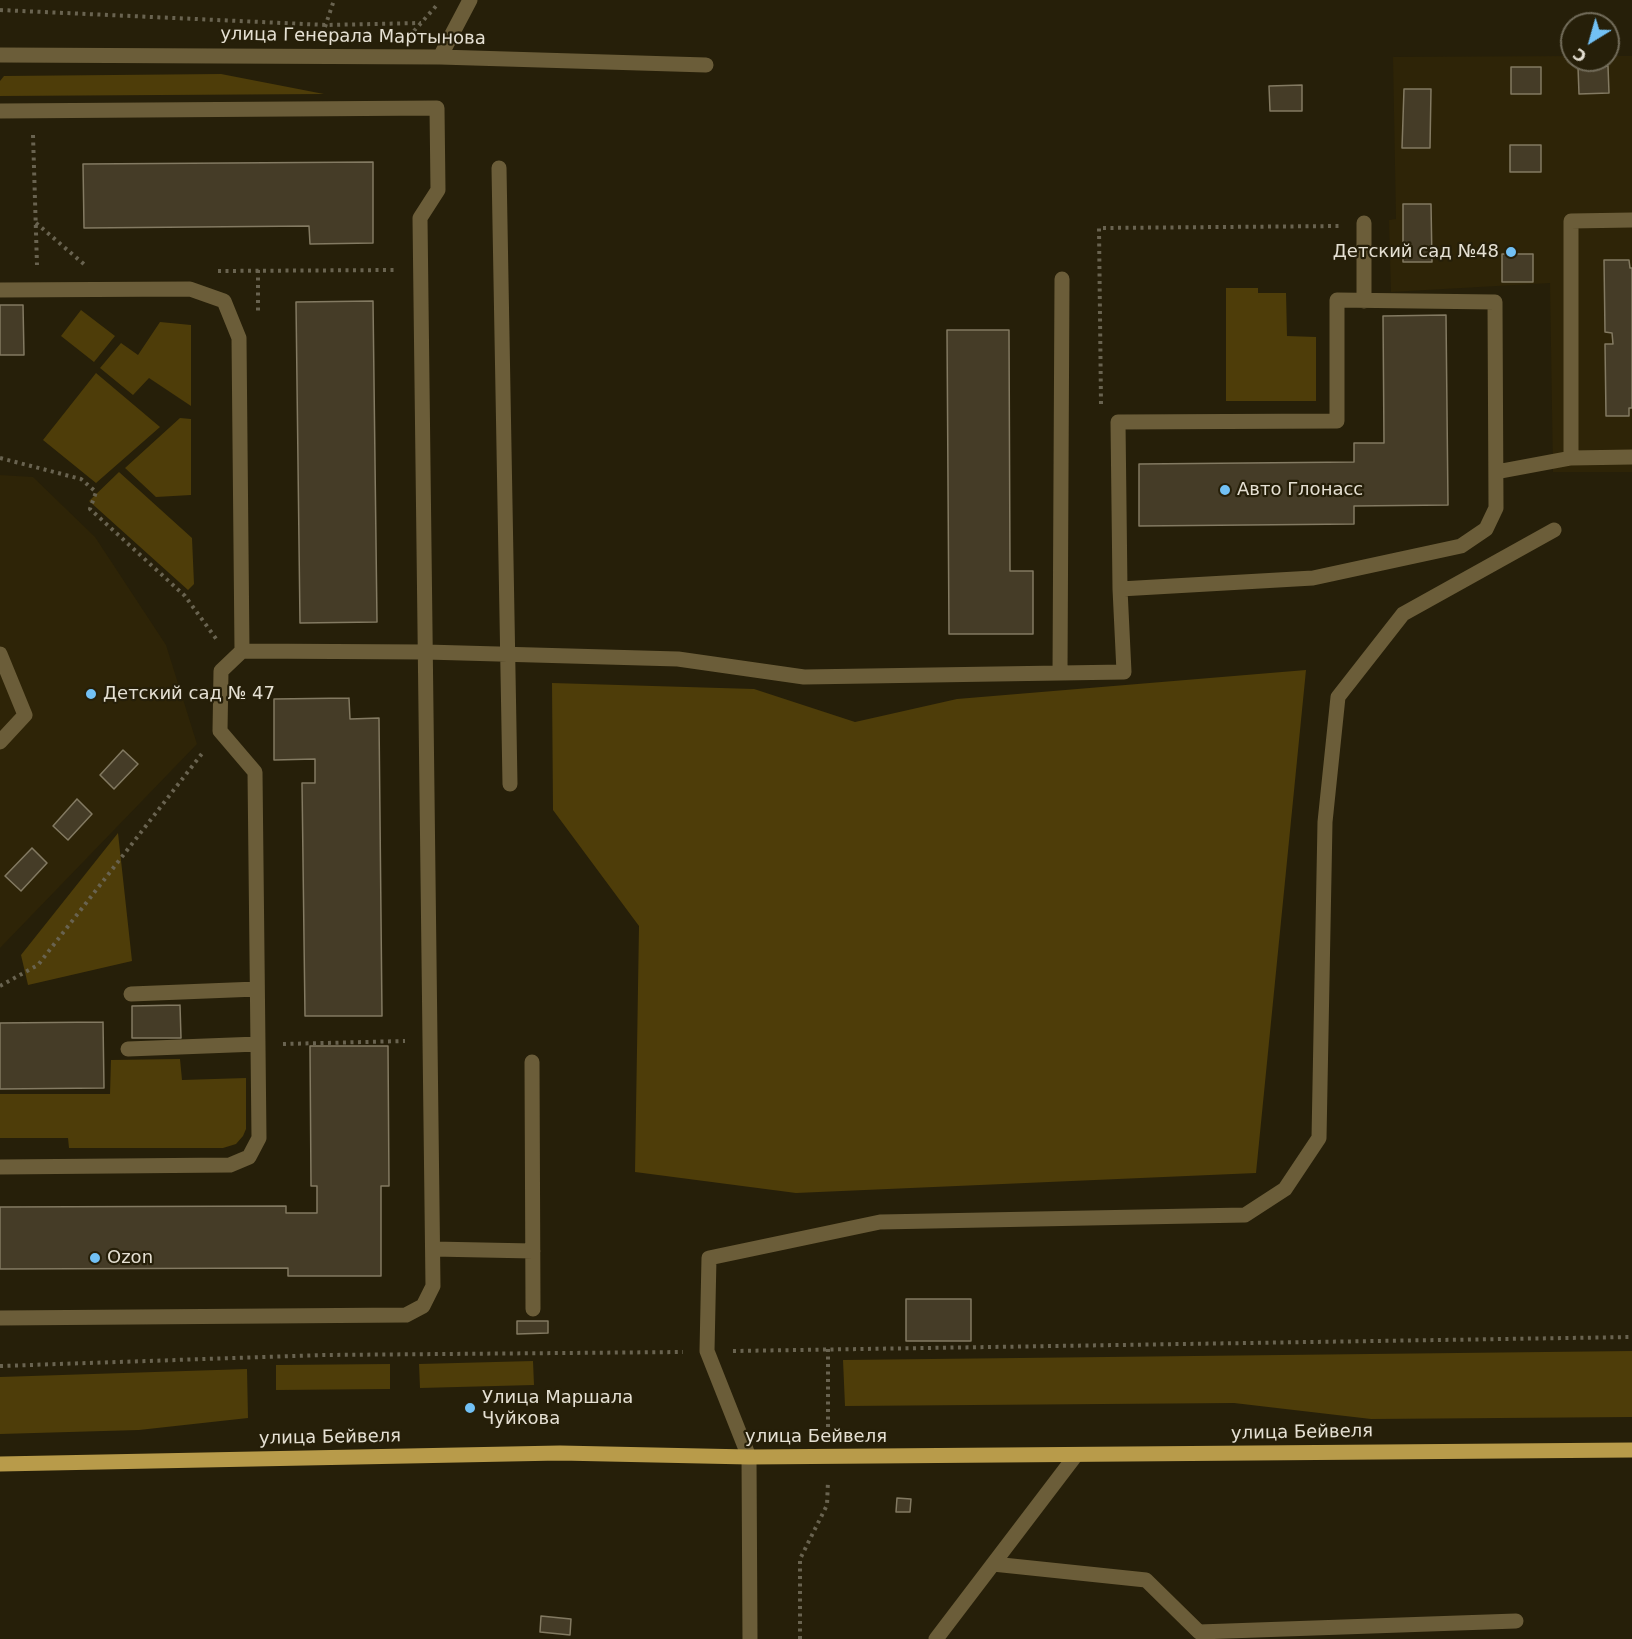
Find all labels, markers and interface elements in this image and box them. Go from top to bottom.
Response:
north arrow [1560,12,1620,72]
street label: улица Генерала Мартынова [220,24,486,50]
text: С [1570,44,1590,66]
place label: Детский сад №48 [1333,241,1499,263]
marker: Детский сад №48 [1504,245,1518,259]
place label: Авто Глонасс [1237,479,1363,501]
marker: Авто Глонасс [1218,483,1232,497]
place label: Детский сад № 47 [103,683,275,705]
marker: Детский сад № 47 [84,687,98,701]
place label: Ozon [107,1247,153,1269]
marker: Ozon [88,1251,102,1265]
place label: Улица Маршала Чуйкова [482,1387,633,1430]
marker: Улица Маршала Чуйкова [463,1401,477,1415]
street label: улица Бейвеля [1231,1421,1373,1445]
street label: улица Бейвеля [259,1426,401,1450]
street label: улица Бейвеля [745,1426,887,1448]

